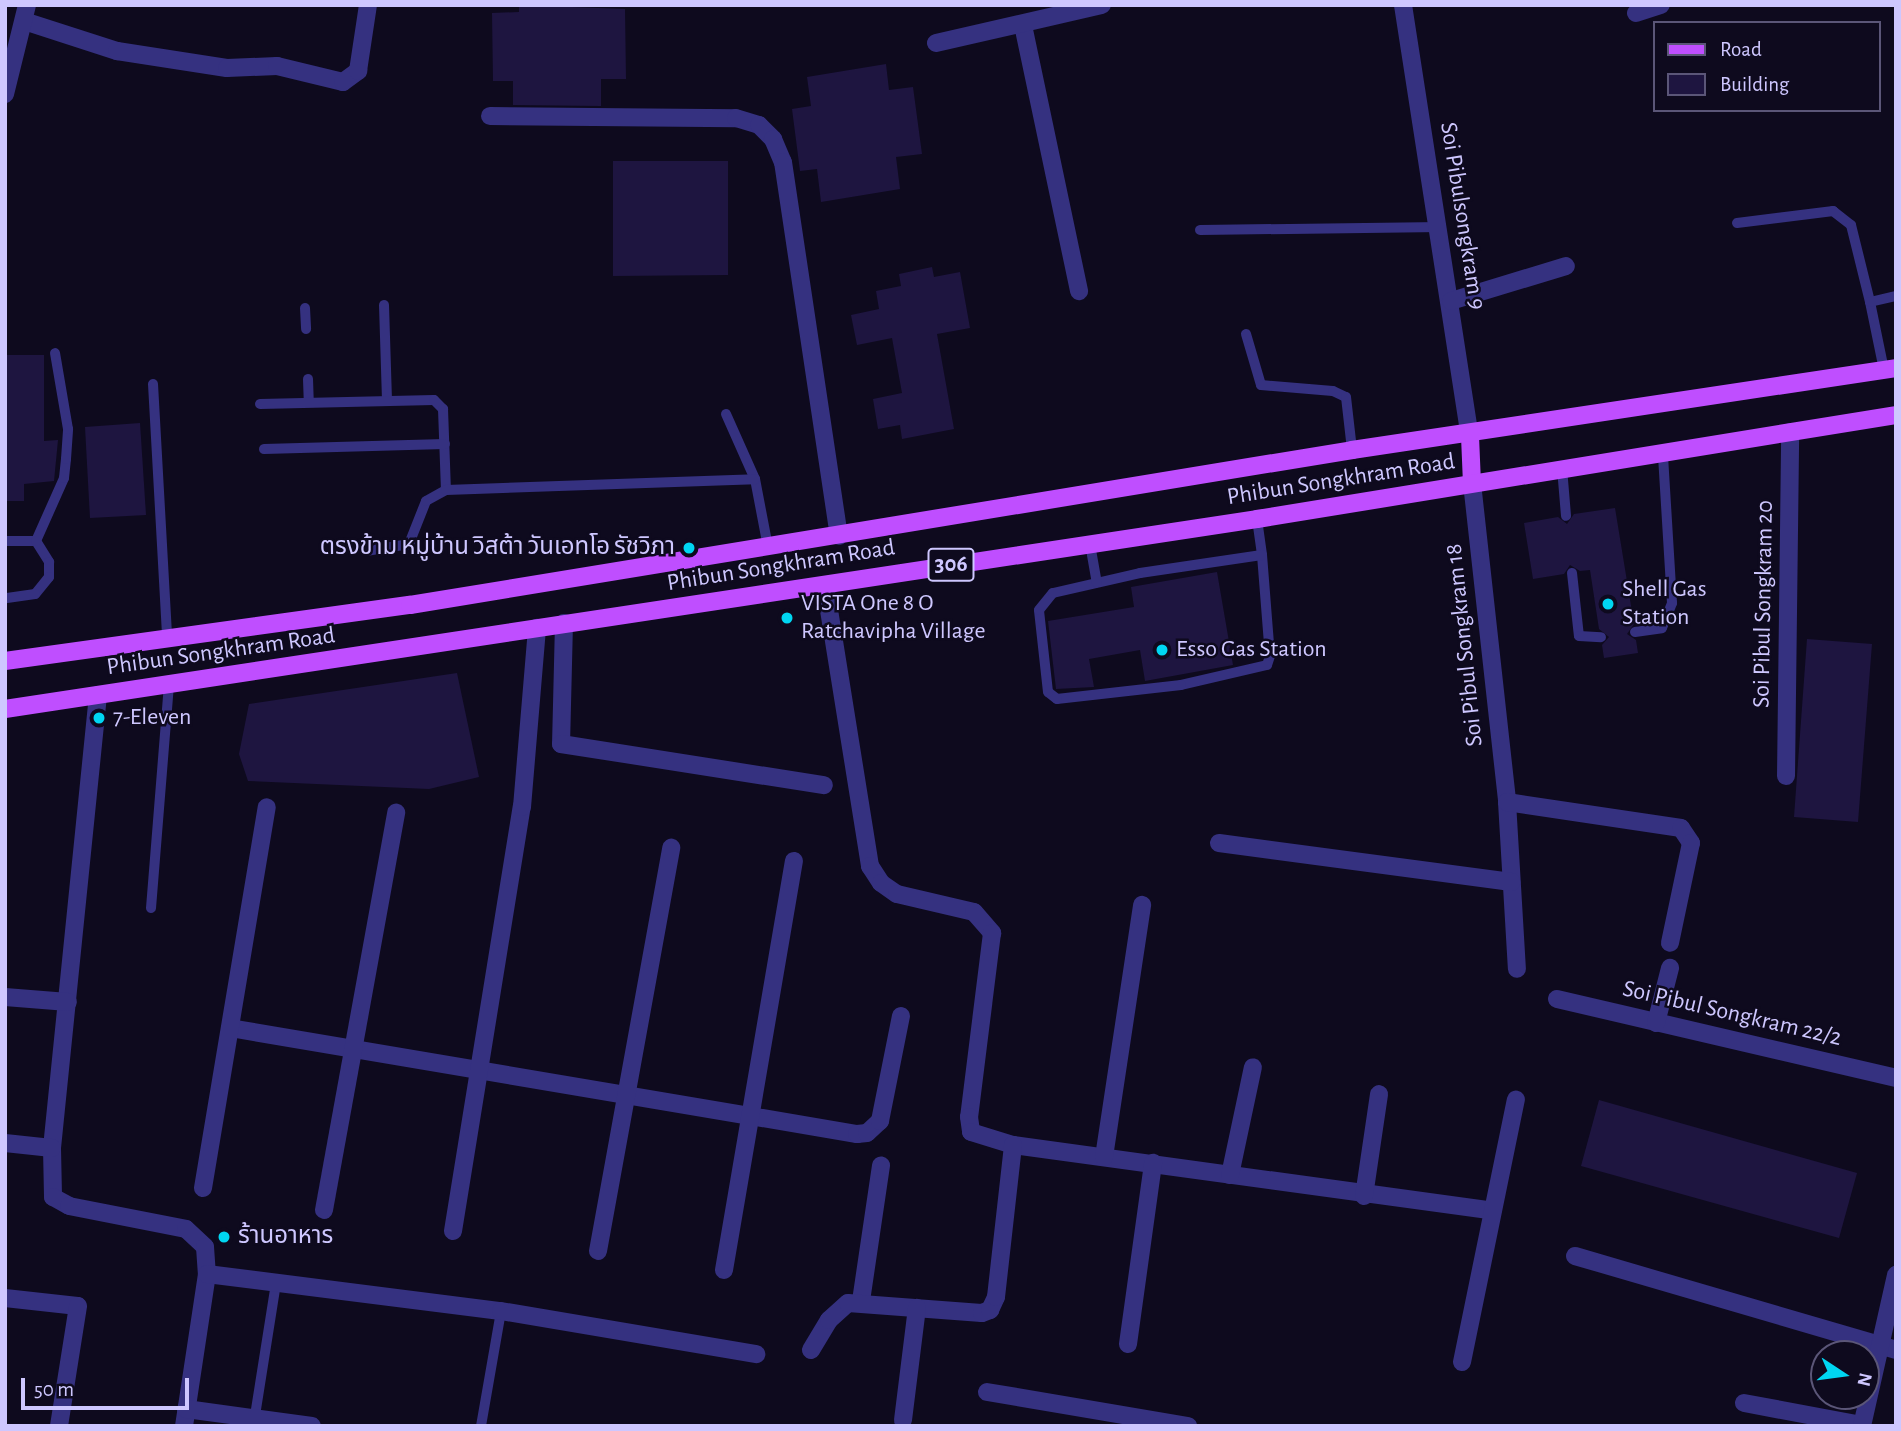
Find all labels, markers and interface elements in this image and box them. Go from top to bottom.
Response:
legend [1652,21,1880,112]
text: Road [1720,39,1762,60]
text: Building [1720,74,1789,95]
street label: Soi Pibulsongkram 9 [1433,120,1491,312]
street label: Phibun Songkhram Road [1225,448,1457,512]
street label: Soi Pibul Songkram 20 [1748,500,1780,708]
place label: ตรงข้าม หมู่บ้าน วิสต้า วันเอทโอ รัชวิภา [320,534,675,562]
street label: Phibun Songkhram Road [665,534,897,598]
marker: ตรงข้าม หมู่บ้าน วิสต้า วันเอทโอ รัชวิภา [681,540,697,556]
street label: Soi Pibul Songkram 18 [1440,542,1490,748]
road number: 306 [926,545,976,584]
place label: Shell Gas Station [1622,576,1707,632]
place label: VISTA One 8 O Ratchavipha Village [801,590,985,646]
marker: Shell Gas Station [1600,596,1616,612]
marker: VISTA One 8 O Ratchavipha Village [779,610,795,626]
street label: Phibun Songkhram Road [105,622,337,682]
place label: Esso Gas Station [1176,636,1327,664]
marker: Esso Gas Station [1154,642,1170,658]
place label: 7-Eleven [113,704,191,732]
marker: 7-Eleven [91,710,107,726]
street label: Soi Pibul Songkram 22/2 [1620,975,1844,1053]
place label: ร้านอาหาร [238,1223,333,1251]
marker: ร้านอาหาร [216,1229,232,1245]
north arrow [1810,1340,1880,1410]
scale bar [24,1364,192,1408]
text: N [1853,1371,1875,1388]
text: 50 m [34,1379,74,1400]

